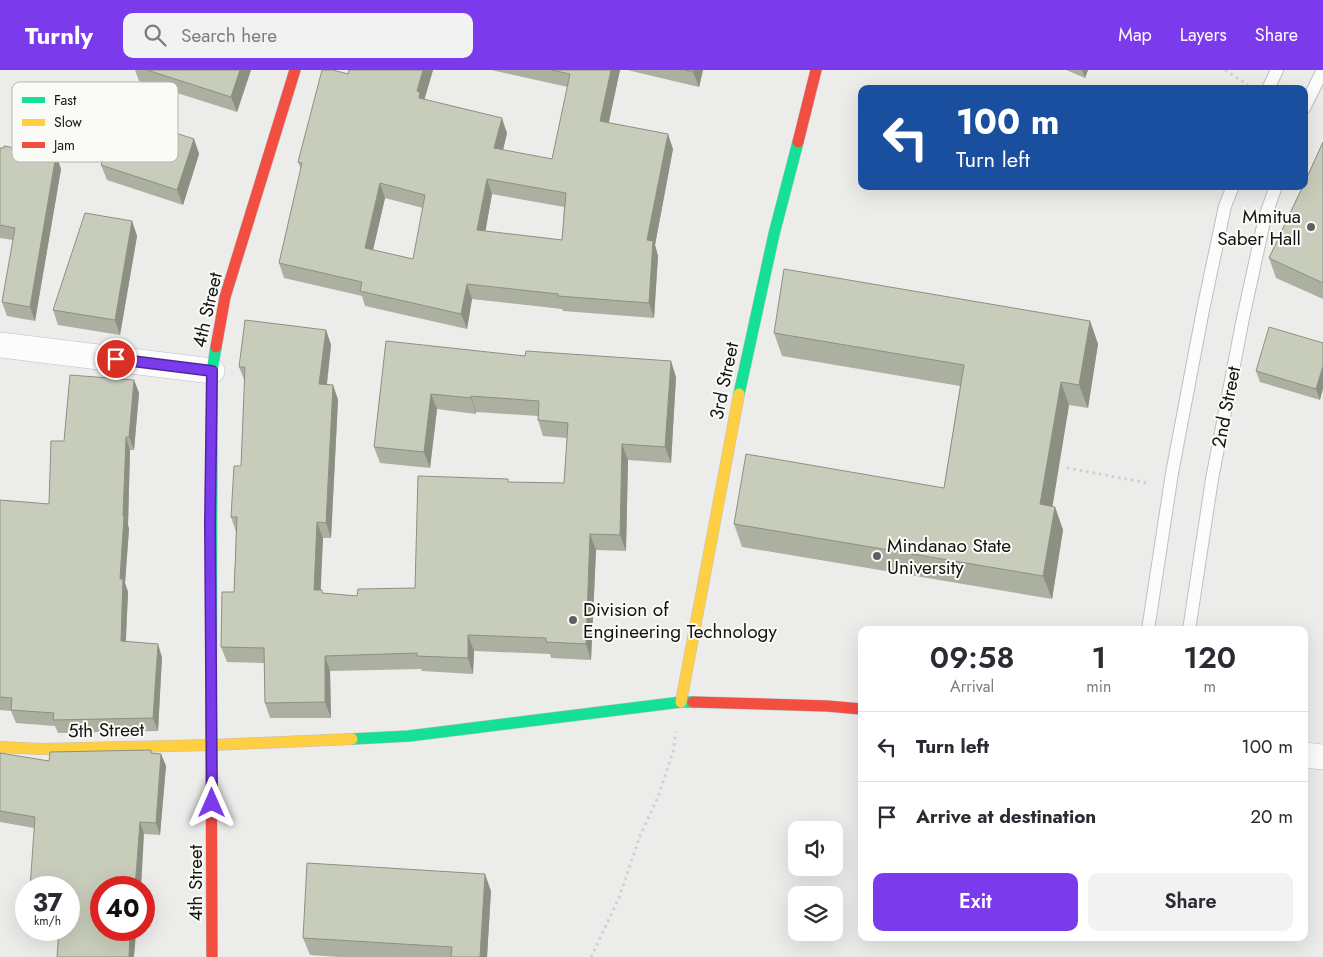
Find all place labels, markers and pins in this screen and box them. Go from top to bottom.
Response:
place label: Mmitua Saber Hall [1217,203,1301,252]
marker: Mmitua Saber Hall [1305,221,1317,233]
pin [95,338,137,380]
place label: Mindanao State University [887,532,1011,581]
marker: Mindanao State University [871,550,883,562]
place label: Division of Engineering Technology [583,596,777,645]
marker: Division of Engineering Technology [567,614,579,626]

